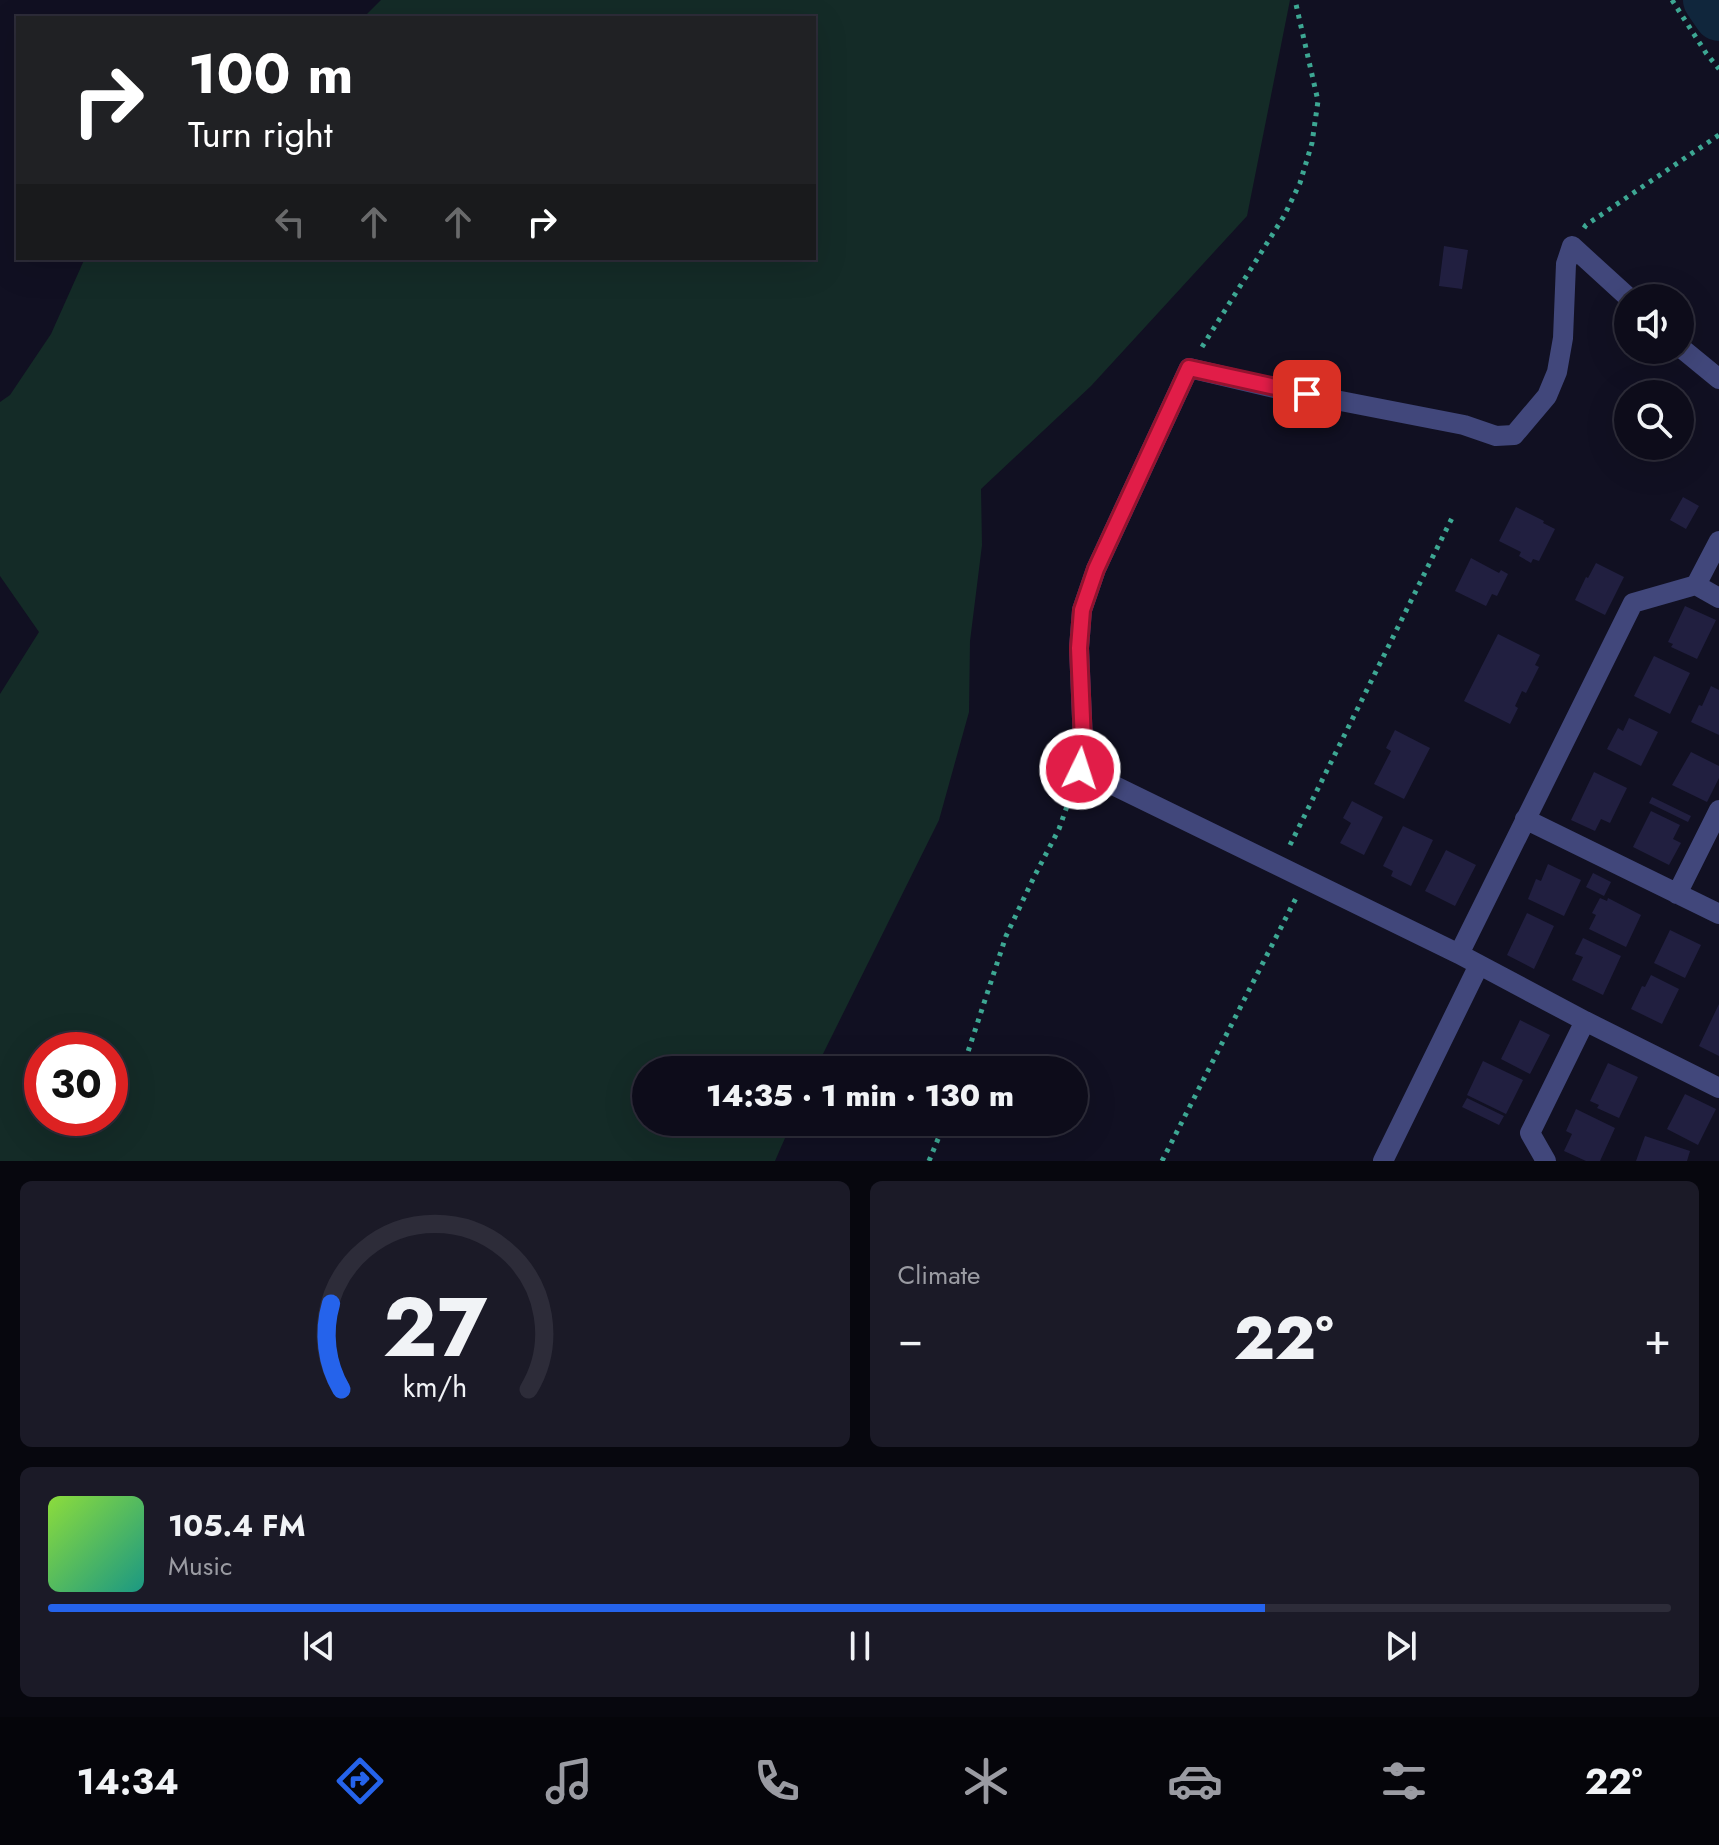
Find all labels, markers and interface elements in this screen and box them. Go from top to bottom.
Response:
text: 100 m [188,33,353,114]
icon: right [56,48,160,152]
text: Turn right [188,108,333,160]
icon: left [268,200,312,244]
icon: ahead [352,200,396,244]
icon: ahead [436,200,480,244]
icon: right [520,200,564,244]
map controls [1614,284,1694,460]
button: sound [1614,284,1694,364]
pin [1273,360,1341,428]
icon: arrive [1285,372,1329,416]
button: search [1614,380,1694,460]
position arrow [1038,727,1122,811]
speed limit sign: 30 [24,1032,128,1136]
text: 14:35 · 1 min · 130 m [706,1074,1014,1117]
text: Climate [898,1256,980,1294]
text: 27 [382,1267,487,1387]
text: 22° [1234,1295,1334,1382]
text: − [898,1307,923,1371]
text: + [1644,1307,1671,1371]
text: km/h [402,1366,467,1408]
text: 105.4 FM [168,1504,305,1547]
text: Music [168,1547,232,1585]
icon: previous [297,1624,341,1668]
icon: pause [838,1624,882,1668]
icon: next [1379,1624,1423,1668]
icon: directions [332,1753,388,1809]
icon: music [541,1753,597,1809]
icon: phone [749,1753,805,1809]
icon: climate [958,1753,1014,1809]
icon: car [1167,1753,1223,1809]
icon: filters [1376,1753,1432,1809]
text: 14:34 [76,1755,179,1807]
text: 22° [1585,1755,1643,1807]

